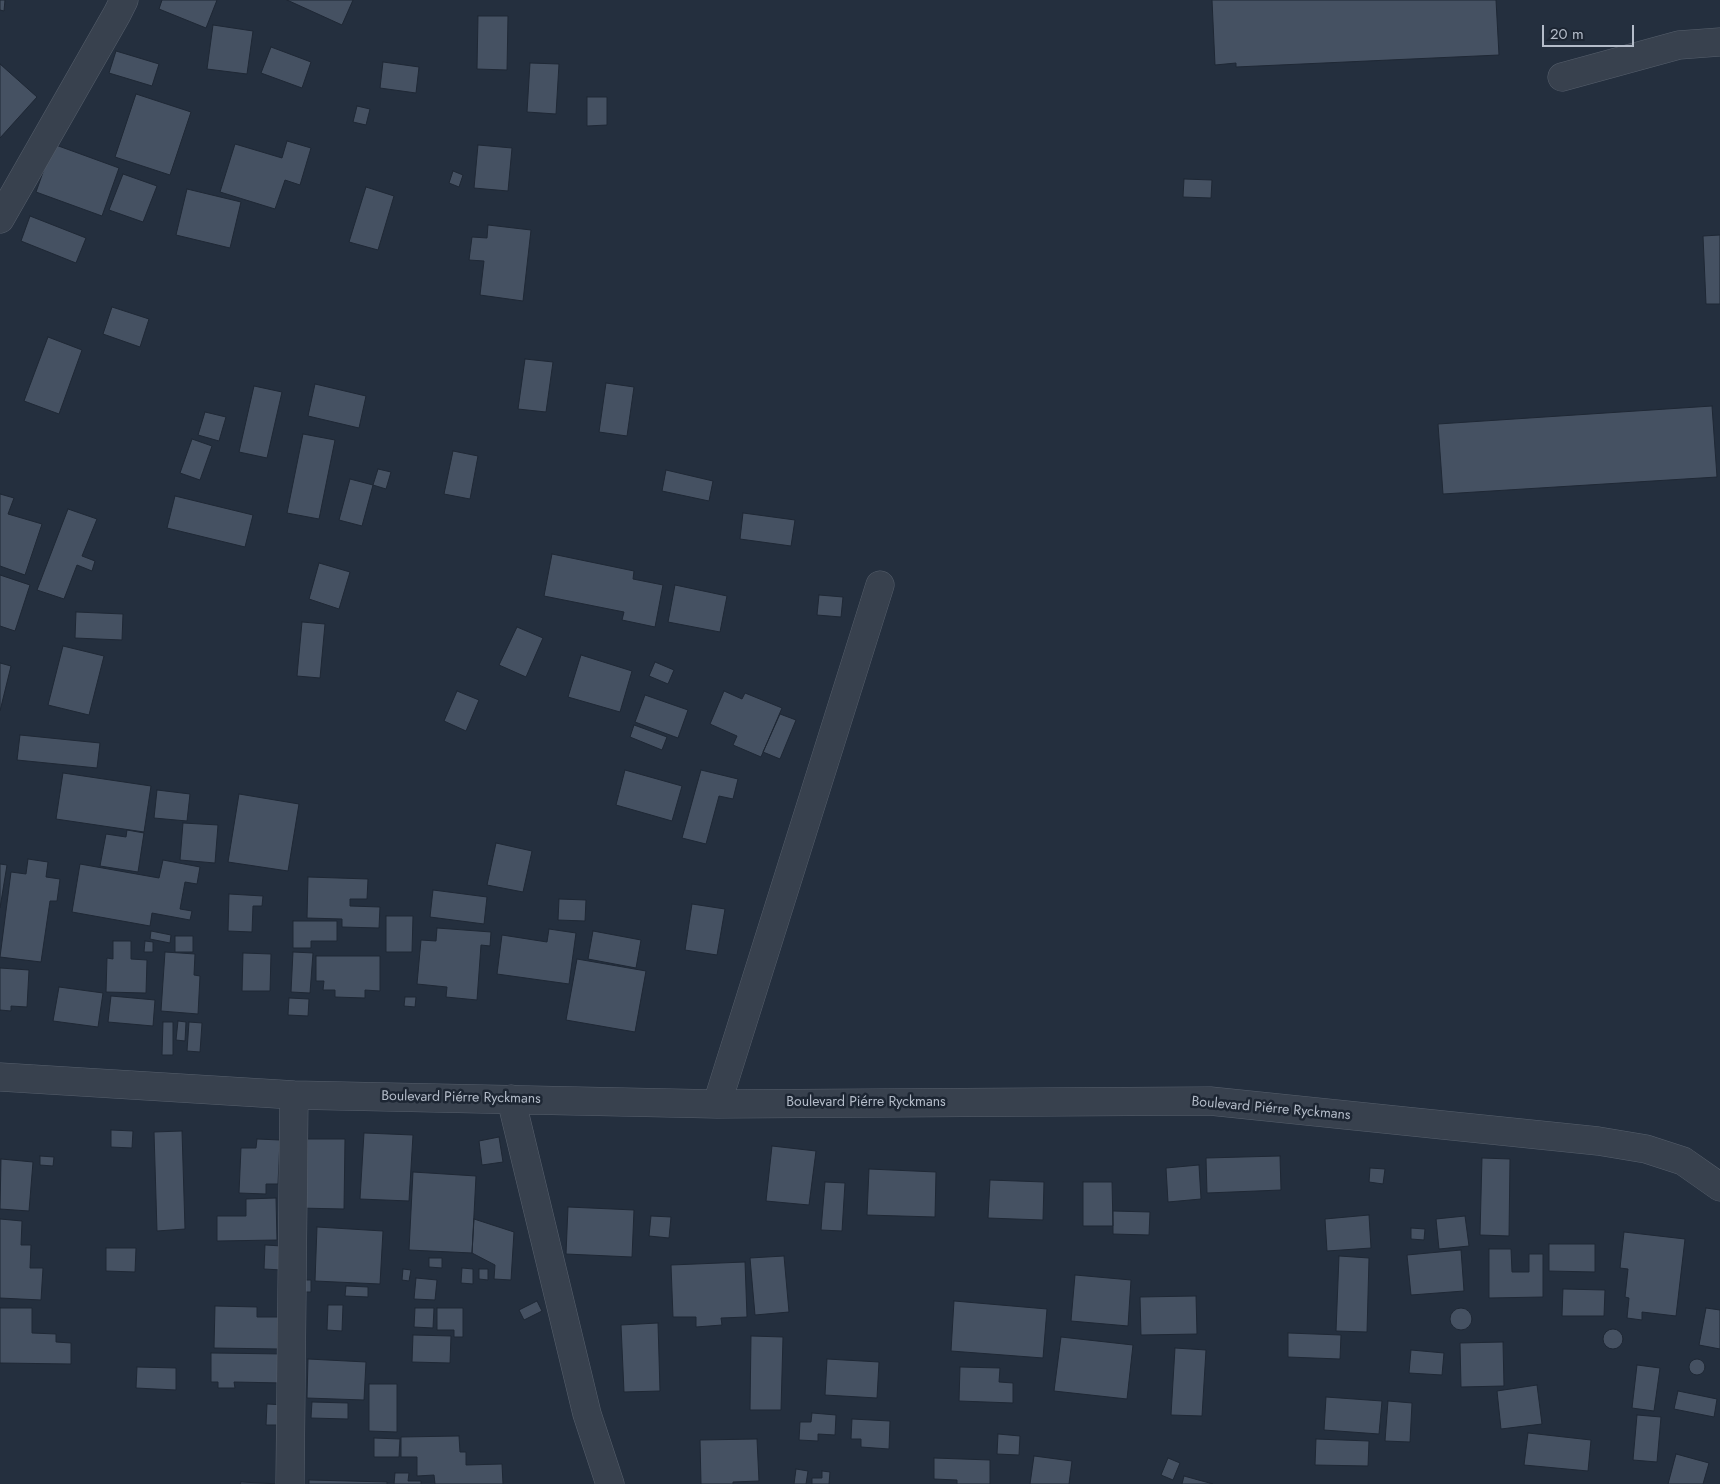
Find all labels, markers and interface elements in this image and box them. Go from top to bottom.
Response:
scale bar [1545,15,1638,47]
text: 20 m [1550,23,1584,45]
street label: Boulevard Piérre Ryckmans [381,1088,541,1108]
street label: Boulevard Piérre Ryckmans [1191,1094,1351,1124]
street label: Boulevard Piérre Ryckmans [786,1095,946,1111]

